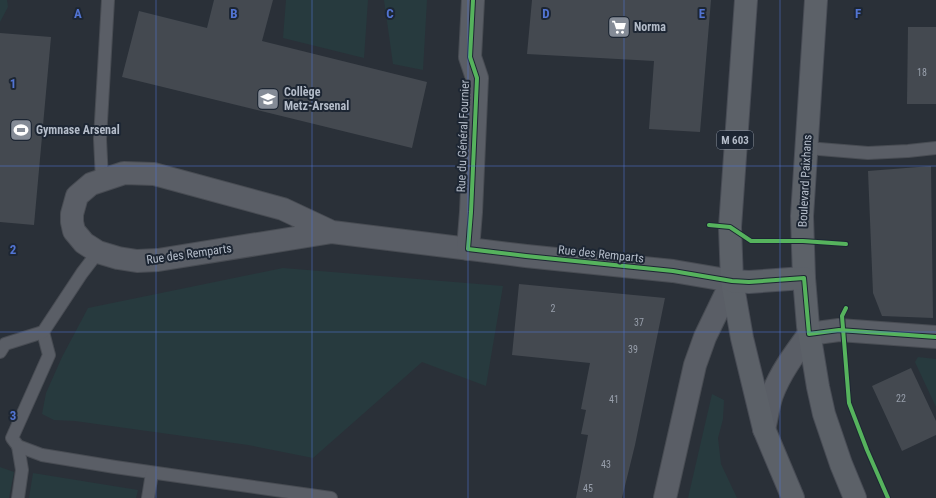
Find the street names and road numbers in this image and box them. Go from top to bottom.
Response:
street label: Rue du Général Fournier [454,79,472,193]
road number: M 603 [717,131,753,149]
street label: Boulevard Paixhans [796,134,814,228]
street label: Rue des Remparts [145,241,233,267]
street label: Rue des Remparts [557,243,645,265]

